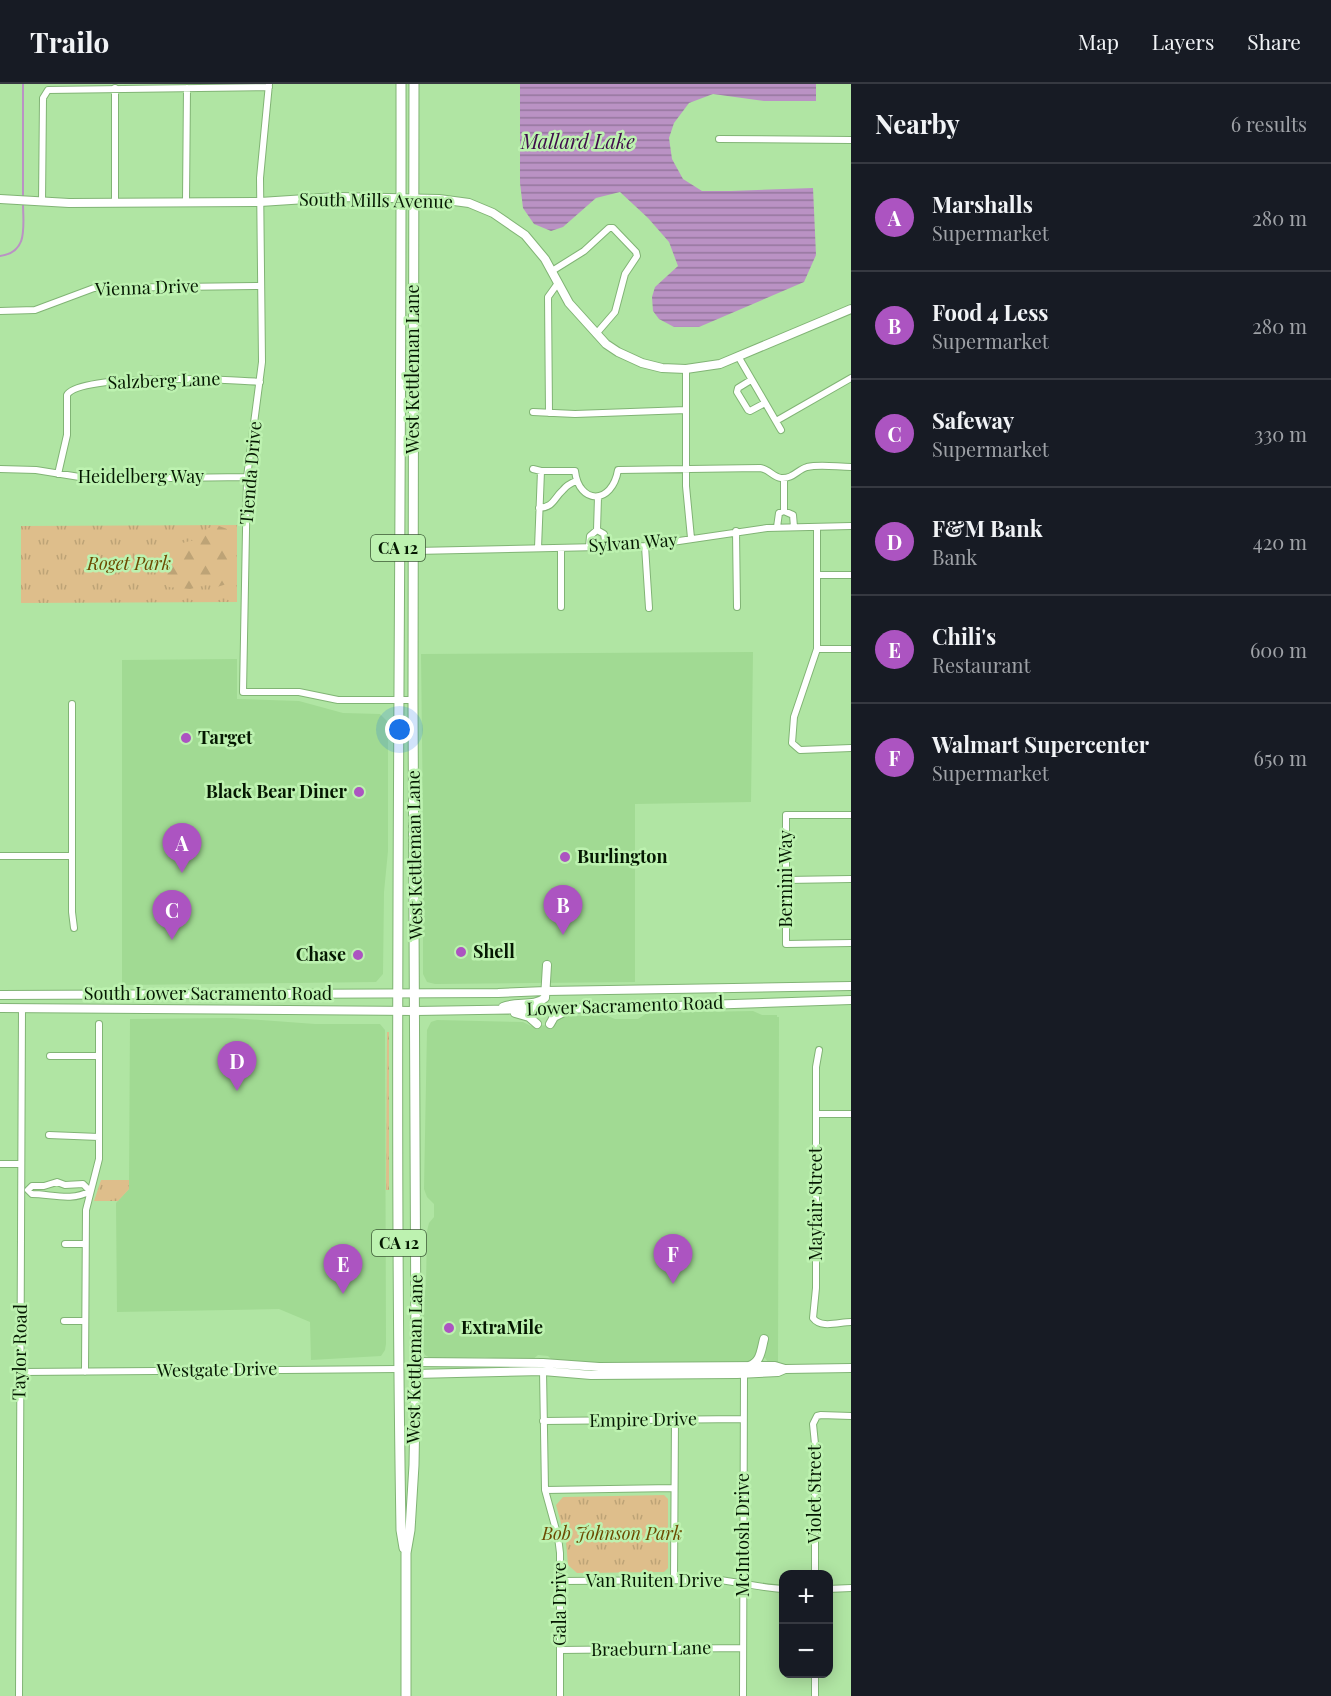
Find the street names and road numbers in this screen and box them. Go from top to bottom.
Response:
street label: South Mills Avenue [299,187,453,213]
street label: Vienna Drive [94,273,199,301]
street label: West Kettleman Lane [400,284,424,455]
street label: Salzberg Lane [107,366,221,394]
street label: Tienda Drive [234,420,266,526]
street label: Heidelberg Way [78,464,204,488]
street label: Sylvan Way [588,527,678,557]
road number: CA 12 [371,535,425,561]
street label: West Kettleman Lane [401,770,427,941]
street label: Bernini Way [773,830,797,928]
street label: South Lower Sacramento Road [84,981,333,1005]
street label: Lower Sacramento Road [526,990,724,1020]
street label: Mayfair Street [803,1146,827,1261]
road number: CA 12 [372,1230,426,1256]
street label: West Kettleman Lane [401,1274,427,1445]
street label: Taylor Road [6,1303,32,1400]
street label: Westgate Drive [156,1356,277,1382]
street label: Empire Drive [589,1406,697,1432]
street label: Violet Street [802,1444,826,1544]
street label: McIntosh Drive [730,1473,754,1597]
street label: Gala Drive [547,1562,571,1646]
street label: Van Ruiten Drive [585,1568,722,1592]
street label: Braeburn Lane [591,1635,711,1661]

